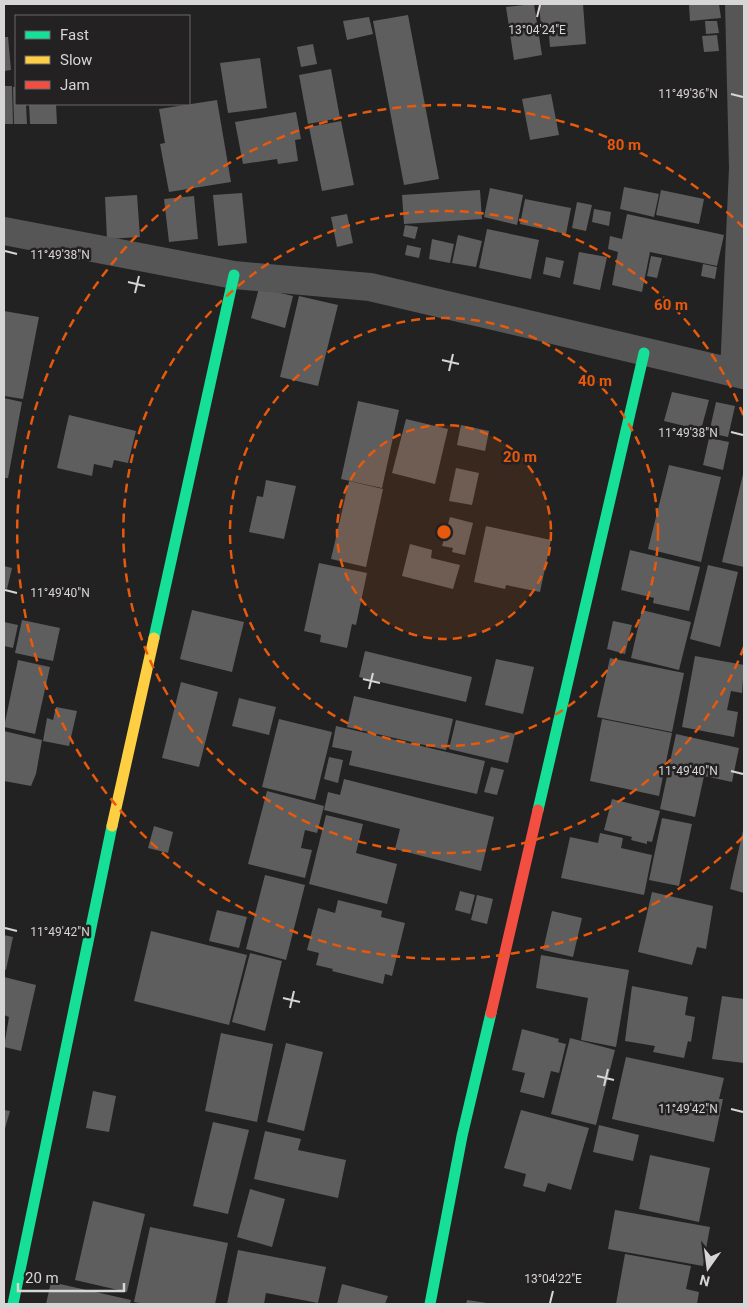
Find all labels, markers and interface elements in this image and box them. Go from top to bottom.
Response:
legend [15,15,190,105]
text: 13°04'24"E [508,23,566,37]
text: Fast [60,26,89,44]
text: Slow [60,51,92,69]
text: Jam [60,76,90,94]
text: 11°49'36"N [658,87,718,101]
text: 80 m [607,136,641,154]
text: 11°49'38"N [30,248,90,262]
text: 60 m [654,296,688,314]
text: 40 m [578,372,612,390]
text: 11°49'38"N [658,426,718,440]
text: 20 m [503,448,537,466]
centre of rings [435,523,453,541]
text: 11°49'40"N [30,586,90,600]
text: 11°49'40"N [658,764,718,778]
text: 11°49'42"N [30,925,90,939]
text: 11°49'42"N [658,1102,718,1116]
north arrow [683,1243,733,1293]
scale bar [18,1260,124,1292]
text: 20 m [25,1269,59,1287]
text: 13°04'22"E [524,1272,582,1286]
text: N [698,1272,712,1290]

